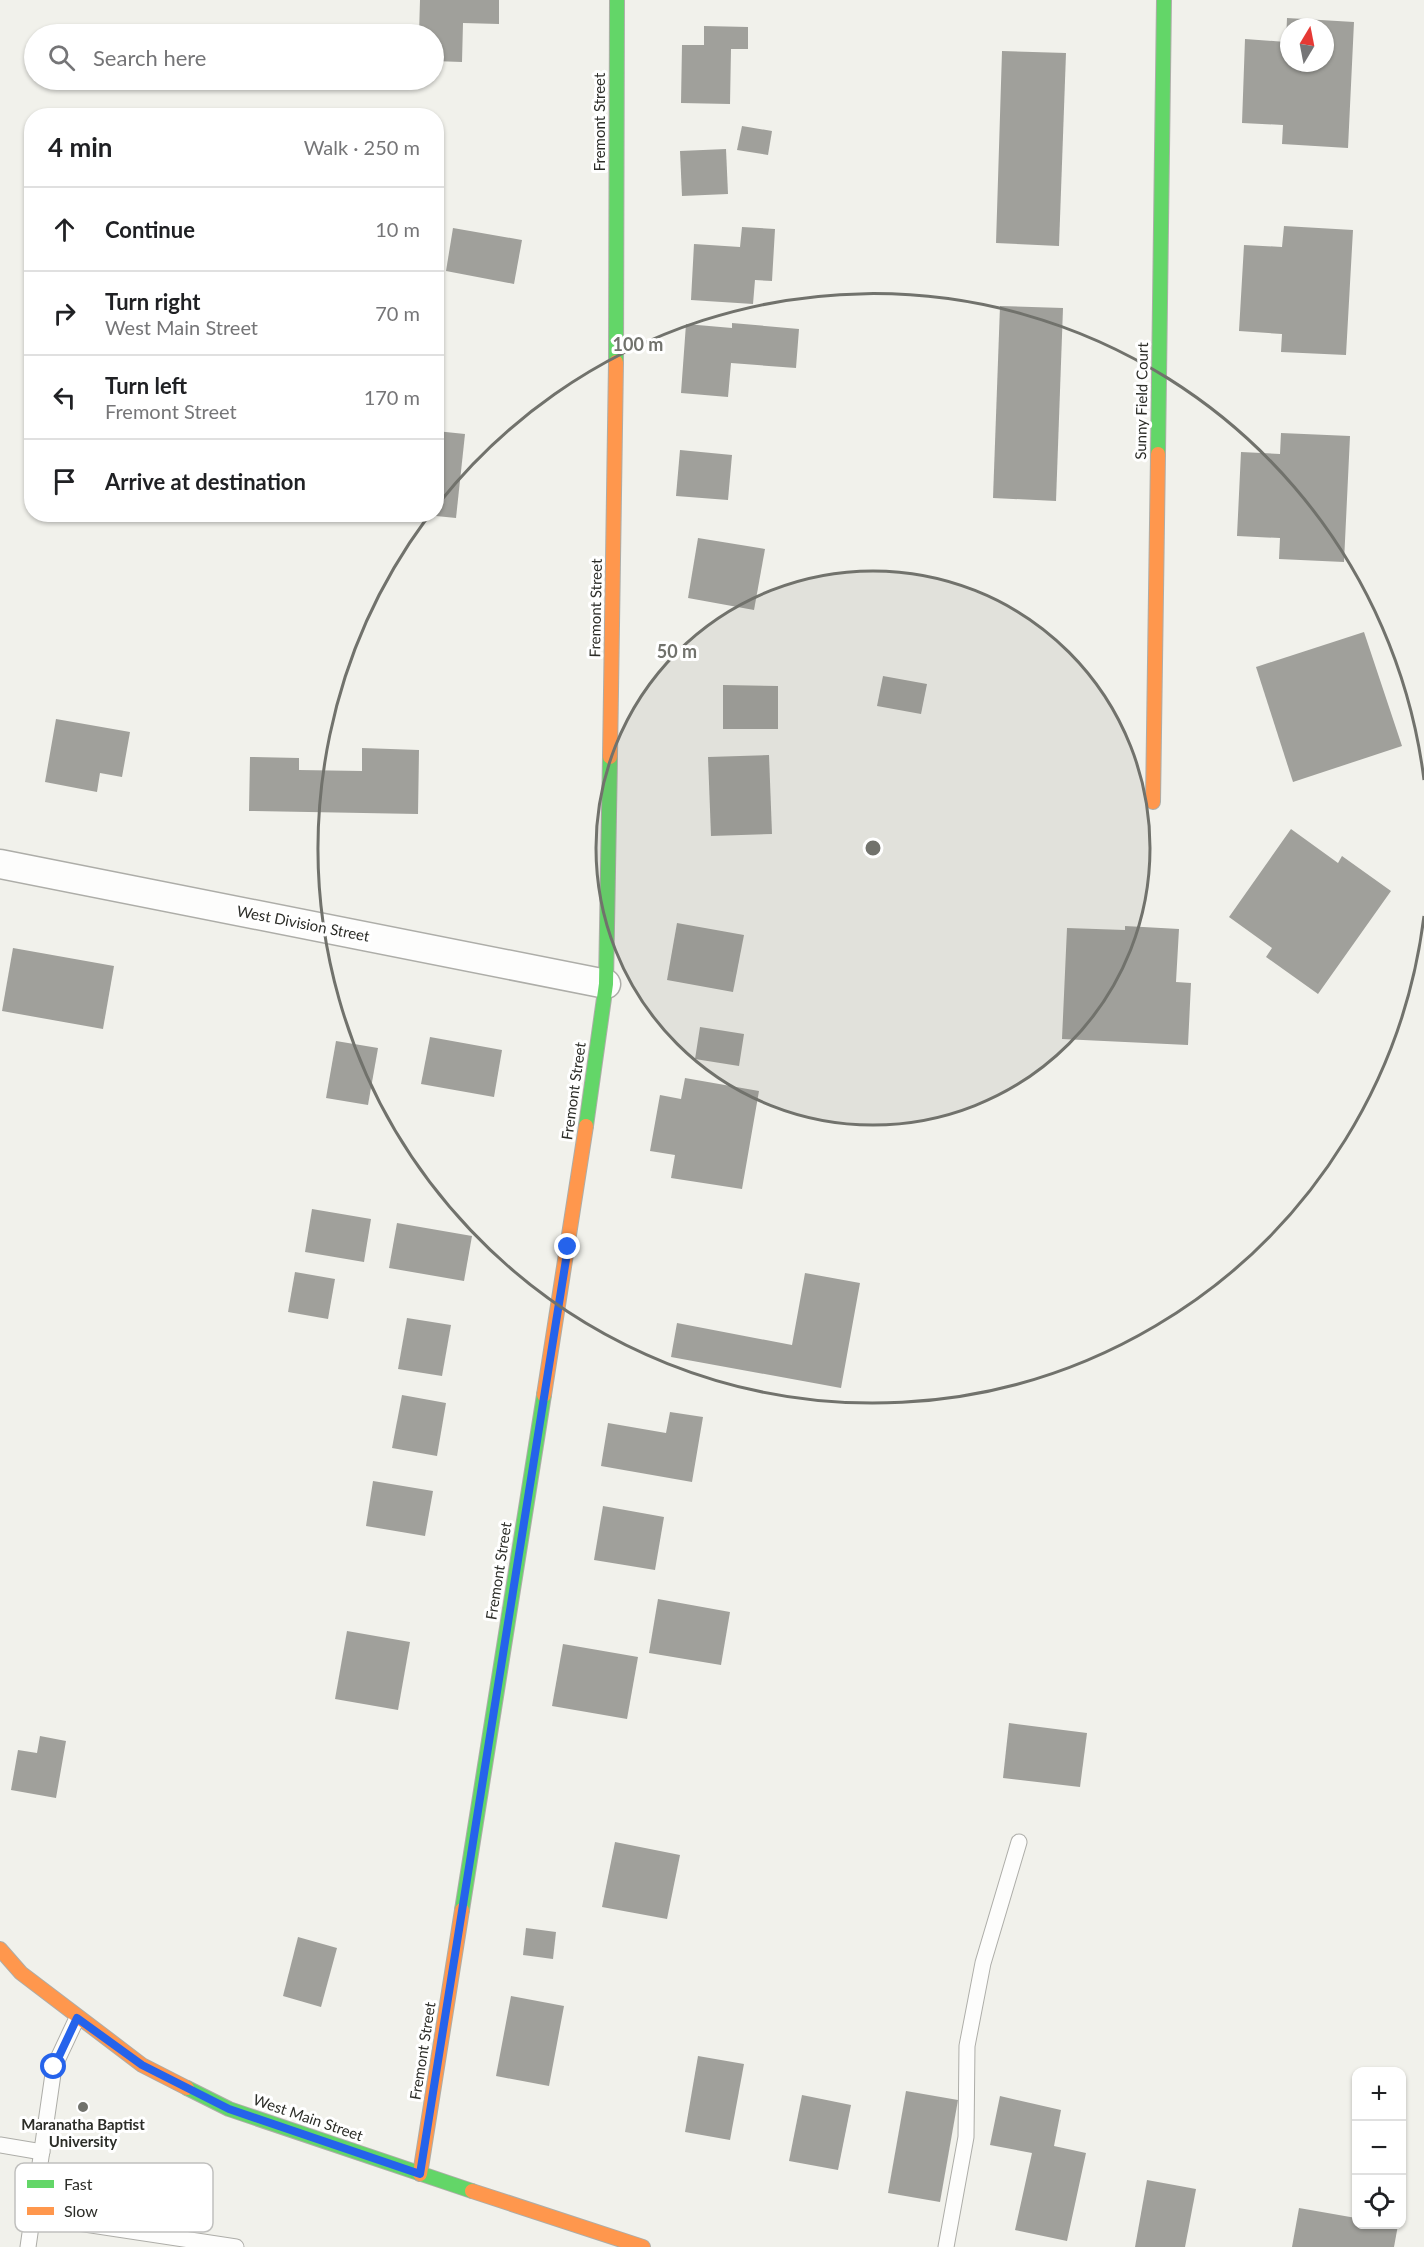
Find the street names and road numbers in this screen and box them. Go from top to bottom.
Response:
street label: Fremont Street [590,72,608,171]
street label: Sunny Field Court [1131,341,1151,460]
street label: Fremont Street [585,558,605,657]
street label: West Division Street [235,901,372,945]
street label: Fremont Street [557,1040,589,1141]
street label: Fremont Street [481,1520,515,1621]
street label: Fremont Street [405,2000,439,2101]
street label: West Main Street [251,2090,366,2144]

